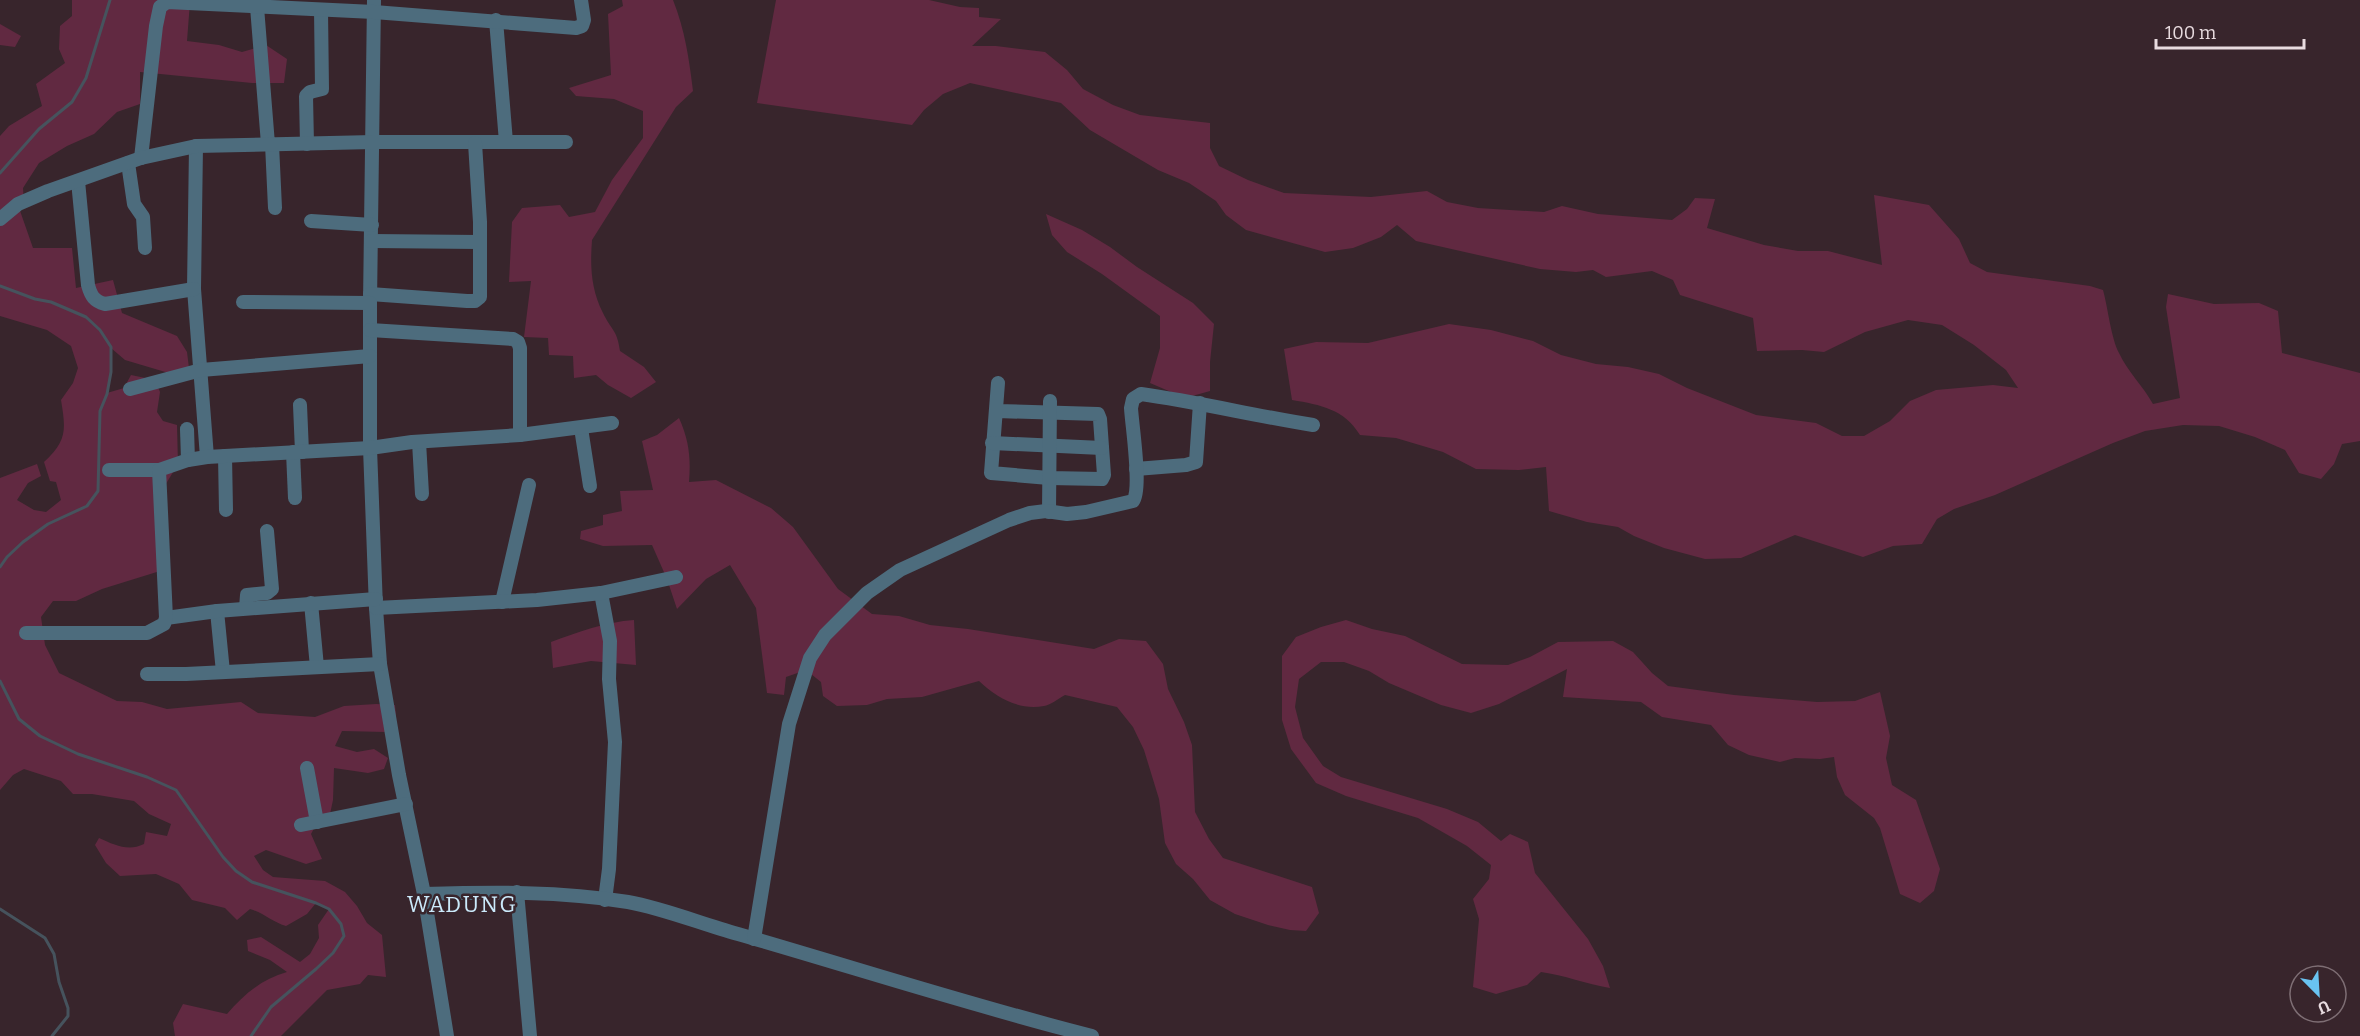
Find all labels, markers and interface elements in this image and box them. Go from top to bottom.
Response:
scale bar [2156,12,2304,50]
text: 100 m [2165,22,2216,44]
district label: WADUNG [407,891,517,918]
north arrow [2288,964,2348,1024]
text: U [2314,996,2333,1018]

